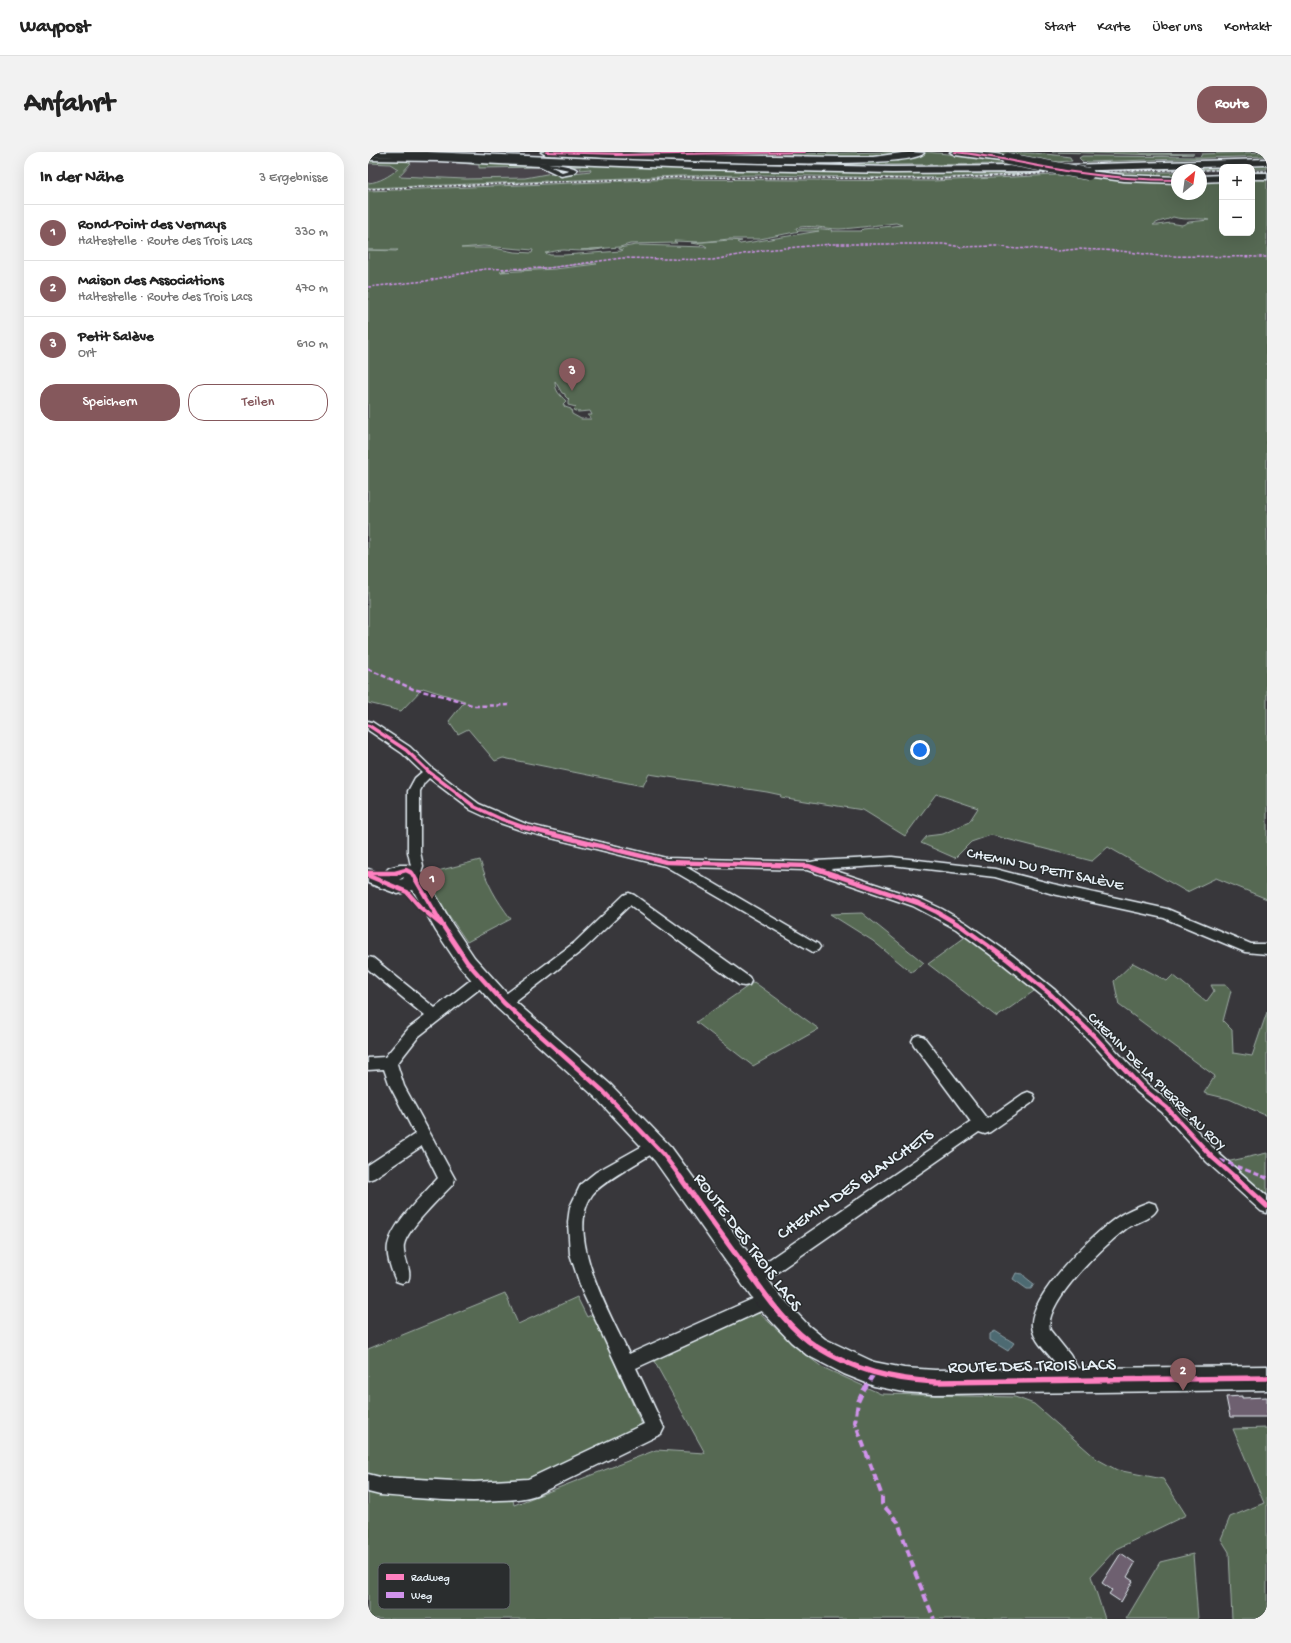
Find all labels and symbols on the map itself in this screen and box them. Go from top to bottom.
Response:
north arrow [1171,164,1207,200]
pin: 3 [559,358,585,391]
your location [910,740,930,760]
street label: CHEMIN DU PETIT SALÈVE [965,845,1126,896]
pin: 1 [419,866,445,899]
street label: CHEMIN DE LA PIERRE AU ROY [1083,1009,1229,1155]
street label: CHEMIN DES BLANCHETS [774,1124,939,1245]
street label: ROUTE DES TROIS LACS [688,1170,806,1317]
street label: ROUTE DES TROIS LACS [948,1355,1117,1379]
pin: 2 [1170,1358,1196,1391]
legend [378,1563,510,1609]
text: Radweg [411,1573,450,1585]
text: Weg [411,1591,432,1603]

